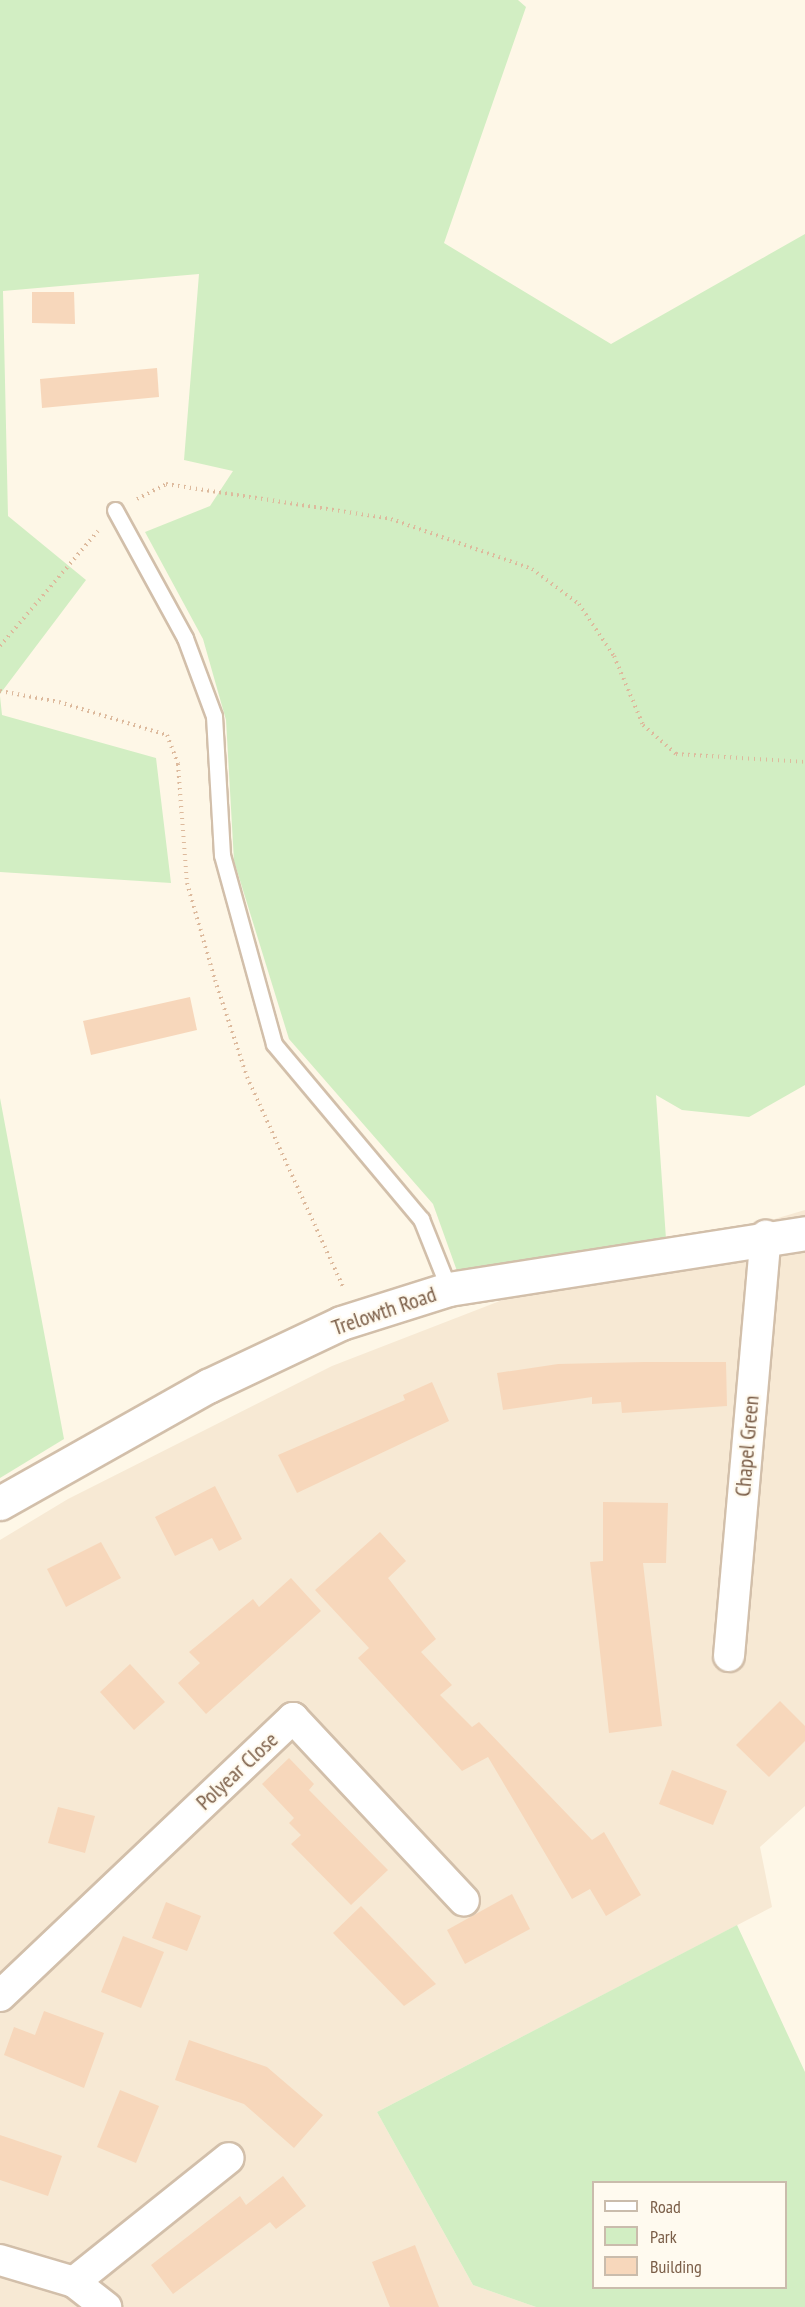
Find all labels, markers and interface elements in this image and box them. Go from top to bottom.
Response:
street label: Trelowth Road [328,1281,440,1341]
street label: Chapel Green [729,1394,765,1498]
street label: Polyear Close [191,1727,283,1815]
legend [592,2181,787,2289]
text: Road [650,2195,681,2218]
text: Park [650,2225,677,2248]
text: Building [650,2255,702,2278]

